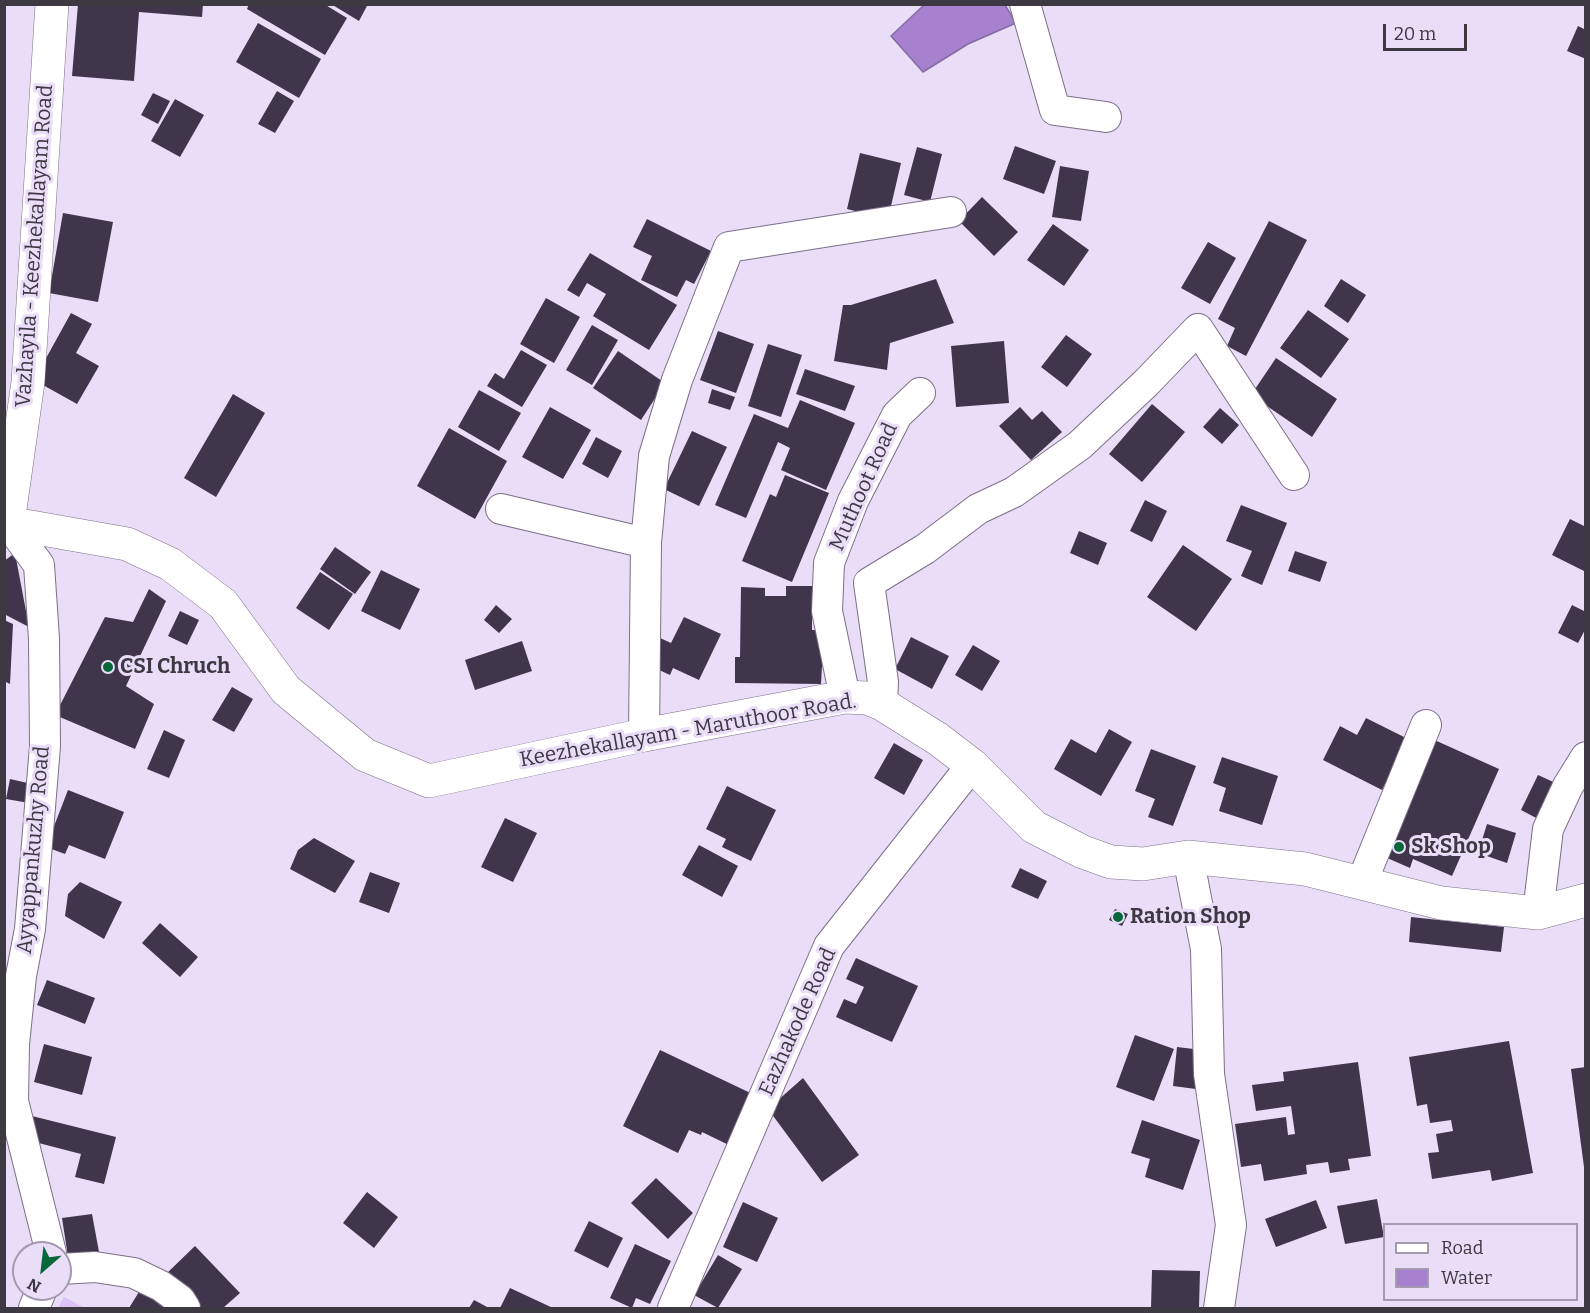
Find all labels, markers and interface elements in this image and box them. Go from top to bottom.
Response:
scale bar [1386,12,1470,50]
text: 20 m [1394,23,1436,45]
street label: Vazhayila - Keezhekallayam Road [11,84,59,408]
street label: Muthoot Road [825,419,903,555]
place label: CSI Chruch [120,654,230,680]
marker: CSI Chruch [101,660,115,674]
street label: Keezhekallayam - Maruthoor Road. [518,689,858,773]
street label: Ayyappankuzhy Road [12,745,56,955]
place label: Sk Shop [1411,834,1491,860]
marker: Sk Shop [1392,840,1406,854]
place label: Ration Shop [1130,904,1251,930]
marker: Ration Shop [1111,910,1125,924]
street label: Eazhakode Road [754,944,842,1100]
legend [1383,1223,1578,1301]
text: Road [1441,1237,1483,1259]
north arrow [12,1241,72,1301]
text: Water [1441,1267,1492,1289]
text: N [24,1274,44,1297]

